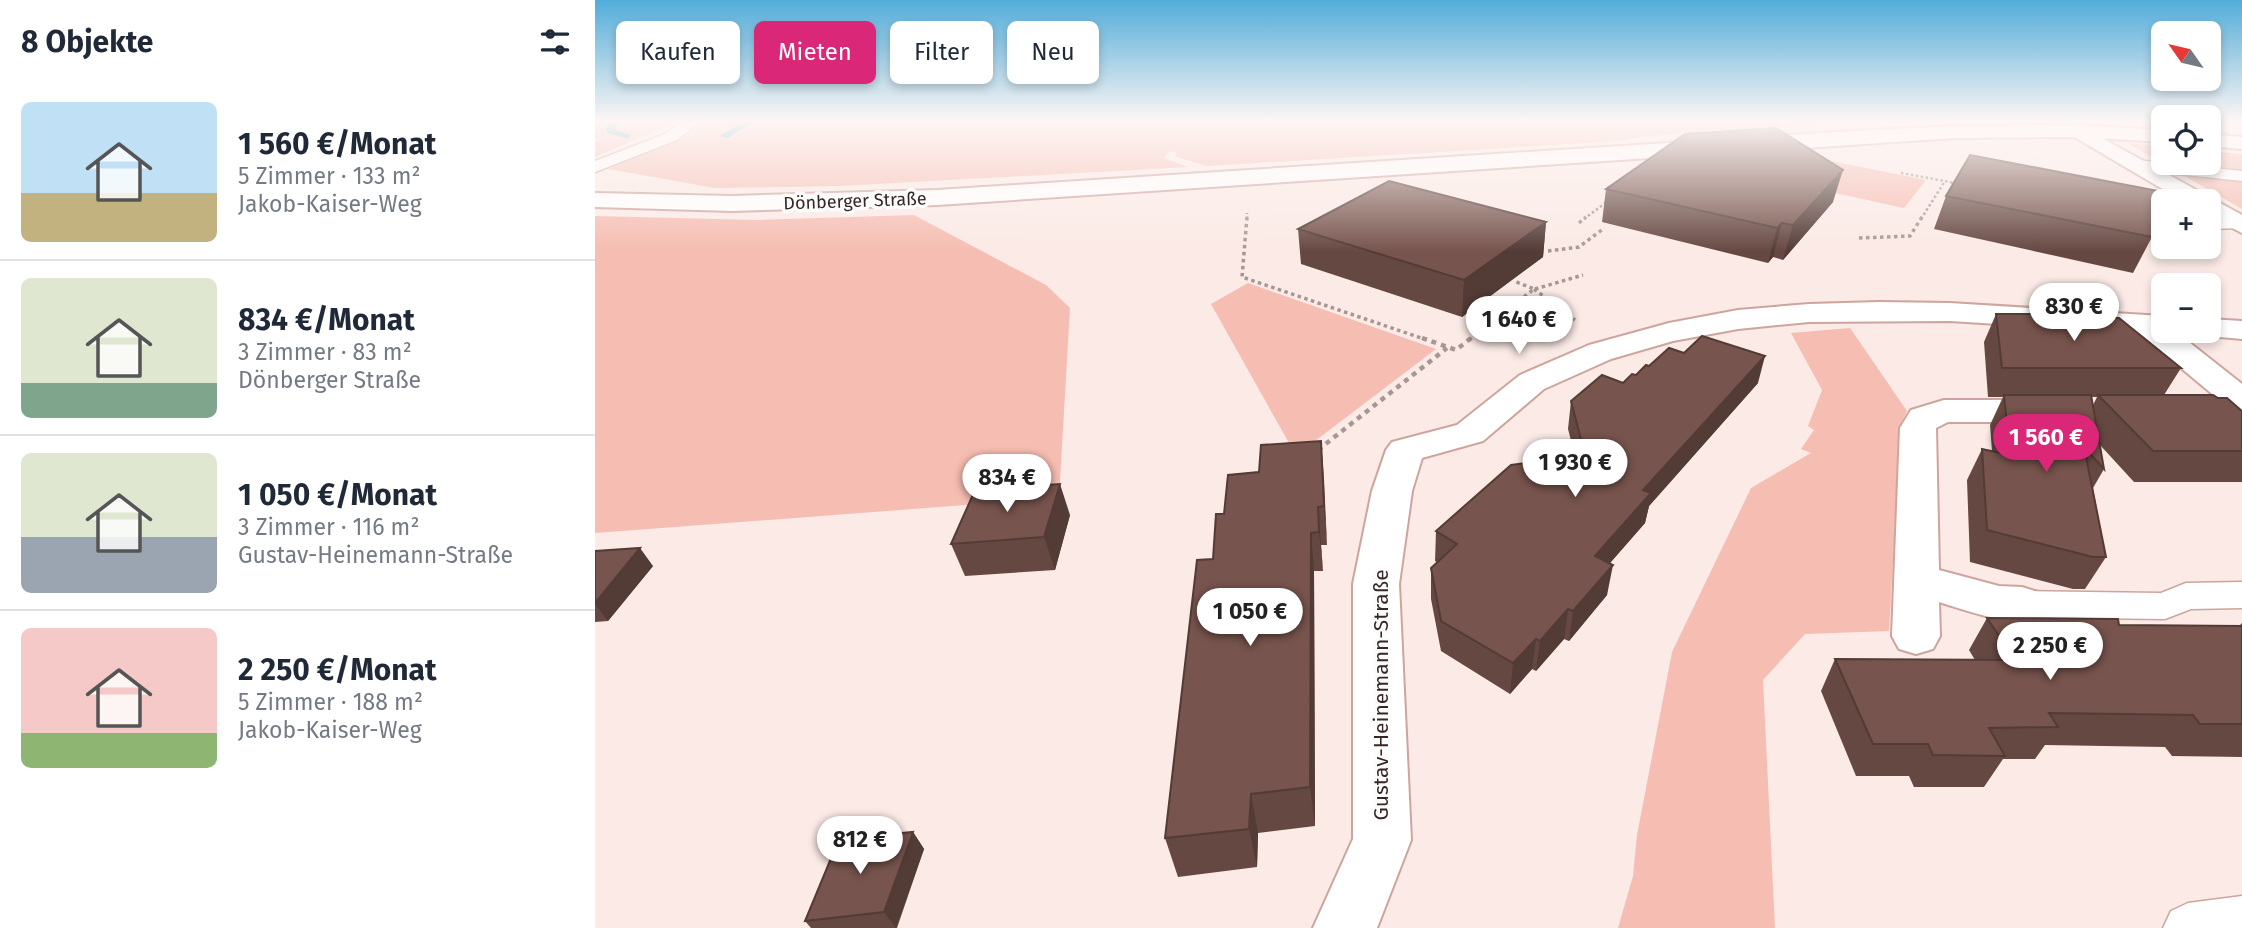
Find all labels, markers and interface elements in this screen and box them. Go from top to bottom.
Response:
chip: Kaufen [616,21,740,84]
chip: Mieten [754,21,876,84]
chip: Filter [890,21,993,84]
chip: Neu [1007,21,1099,84]
north arrow [2151,21,2221,91]
map controls [2151,21,2221,343]
icon: filters [536,23,574,61]
text: 8 Objekte [21,24,153,60]
button: locate [2151,105,2221,175]
text: 1 560 €/Monat [238,126,436,162]
icon: home [77,130,161,214]
text: 5 Zimmer · 133 m² [238,162,420,190]
street label: Dönberger Straße [783,188,927,214]
button: + [2151,189,2221,259]
text: Jakob-Kaiser-Weg [238,190,422,218]
button: − [2151,273,2221,343]
pin: 830 € [2025,284,2123,343]
text: 830 € [2045,292,2103,320]
pin: 1 640 € [1454,296,1584,356]
text: 834 €/Monat [238,302,415,338]
text: 1 640 € [1482,305,1556,333]
icon: home [77,306,161,390]
text: 3 Zimmer · 83 m² [238,338,412,366]
text: Dönberger Straße [238,366,421,394]
pin: 1 560 € [1981,414,2111,474]
text: 1 560 € [2009,423,2083,451]
pin: 1 930 € [1510,440,1640,499]
text: 1 930 € [1538,448,1612,476]
pin: 834 € [958,454,1056,514]
text: 834 € [978,463,1036,491]
text: 1 050 €/Monat [238,477,437,513]
icon: home [77,481,161,565]
text: 3 Zimmer · 116 m² [238,513,419,541]
text: Gustav-Heinemann-Straße [238,541,513,569]
street label: Gustav-Heinemann-Straße [1368,569,1394,821]
pin: 1 050 € [1185,588,1315,648]
text: 1 050 € [1213,597,1287,625]
pin: 2 250 € [1985,622,2115,682]
text: 2 250 € [2013,631,2087,659]
text: 2 250 €/Monat [238,652,437,688]
icon: home [77,656,161,740]
text: 5 Zimmer · 188 m² [238,688,423,716]
text: Jakob-Kaiser-Weg [238,716,422,744]
pin: 812 € [811,816,909,876]
text: 812 € [833,825,887,853]

